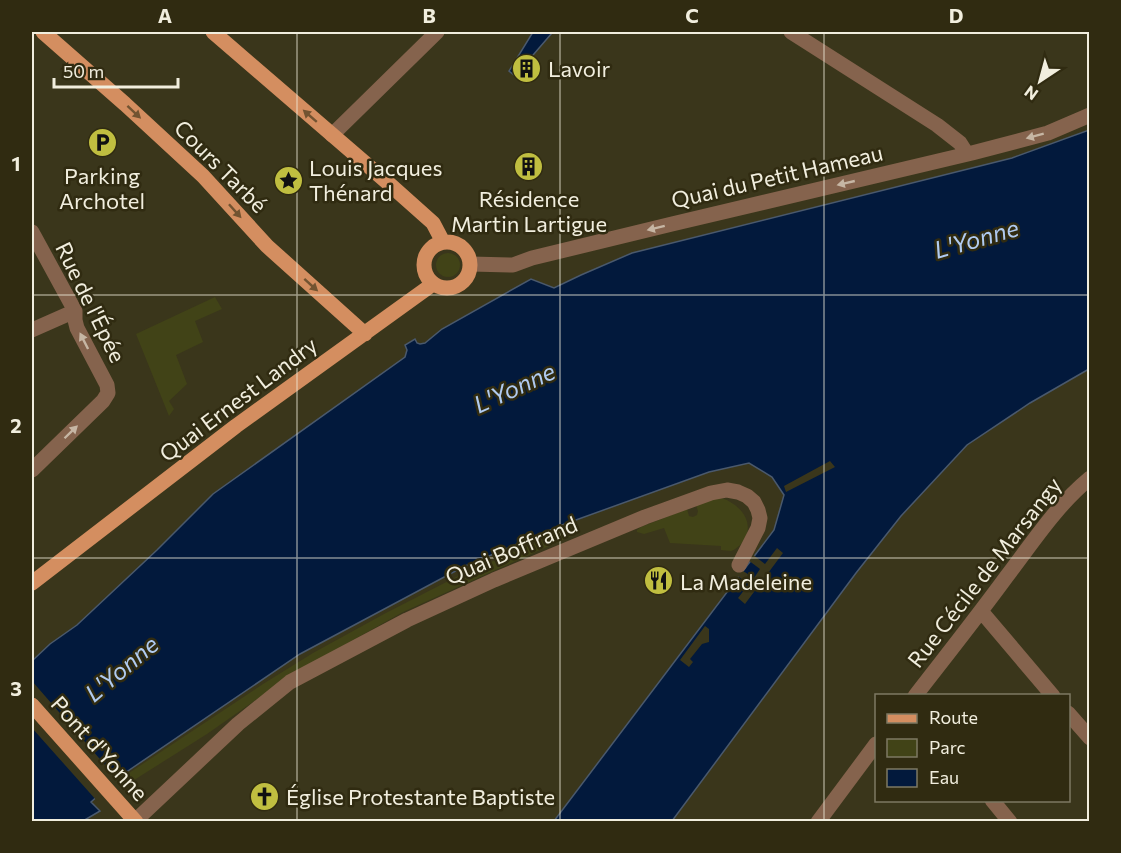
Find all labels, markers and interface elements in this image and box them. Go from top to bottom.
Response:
text: A [158,3,172,27]
text: B [422,3,436,27]
text: C [685,3,699,27]
text: D [949,3,963,27]
scale bar [54,51,178,89]
north arrow [1010,51,1070,111]
building icon: Lavoir [511,52,543,84]
place label: Lavoir [548,55,611,82]
text: 50 m [63,60,104,82]
text: N [1020,82,1041,105]
one-way arrow [126,105,141,118]
one-way arrow [303,110,318,123]
street label: Cours Tarbé [169,114,273,218]
parking icon: Parking Archotel [86,127,118,159]
one-way arrow [1026,132,1044,141]
street label: Quai du Petit Hameau [669,139,885,213]
building icon: Résidence Martin Lartigue [513,150,545,182]
text: 1 [11,151,21,175]
place label: Louis Jacques Thénard [309,154,442,206]
place label: Parking Archotel [59,162,145,214]
place icon: Louis Jacques Thénard [272,164,304,196]
one-way arrow [836,178,855,188]
place label: Résidence Martin Lartigue [451,185,607,237]
one-way arrow [228,203,241,218]
water label: L'Yonne [930,212,1022,264]
one-way arrow [647,223,665,233]
street label: Rue de l'Épée [50,237,132,367]
one-way arrow [303,278,318,292]
street label: Quai Ernest Landry [154,331,322,467]
one-way arrow [79,332,89,349]
water label: L'Yonne [469,355,560,418]
text: 2 [10,413,22,437]
one-way arrow [63,425,78,439]
street label: Rue Cécile de Marsangy [901,471,1067,673]
street label: Quai Boffrand [441,510,581,590]
restaurant icon: La Madeleine [643,565,675,597]
place label: La Madeleine [680,568,812,595]
water label: L'Yonne [78,629,164,707]
text: 3 [10,676,22,700]
street label: Pont d'Yonne [46,690,154,806]
legend [875,694,1070,802]
text: Route [929,706,978,728]
text: Parc [929,736,966,758]
text: Eau [929,766,959,788]
church icon: Église Protestante Baptiste [249,780,281,812]
place label: Église Protestante Baptiste [286,783,555,810]

